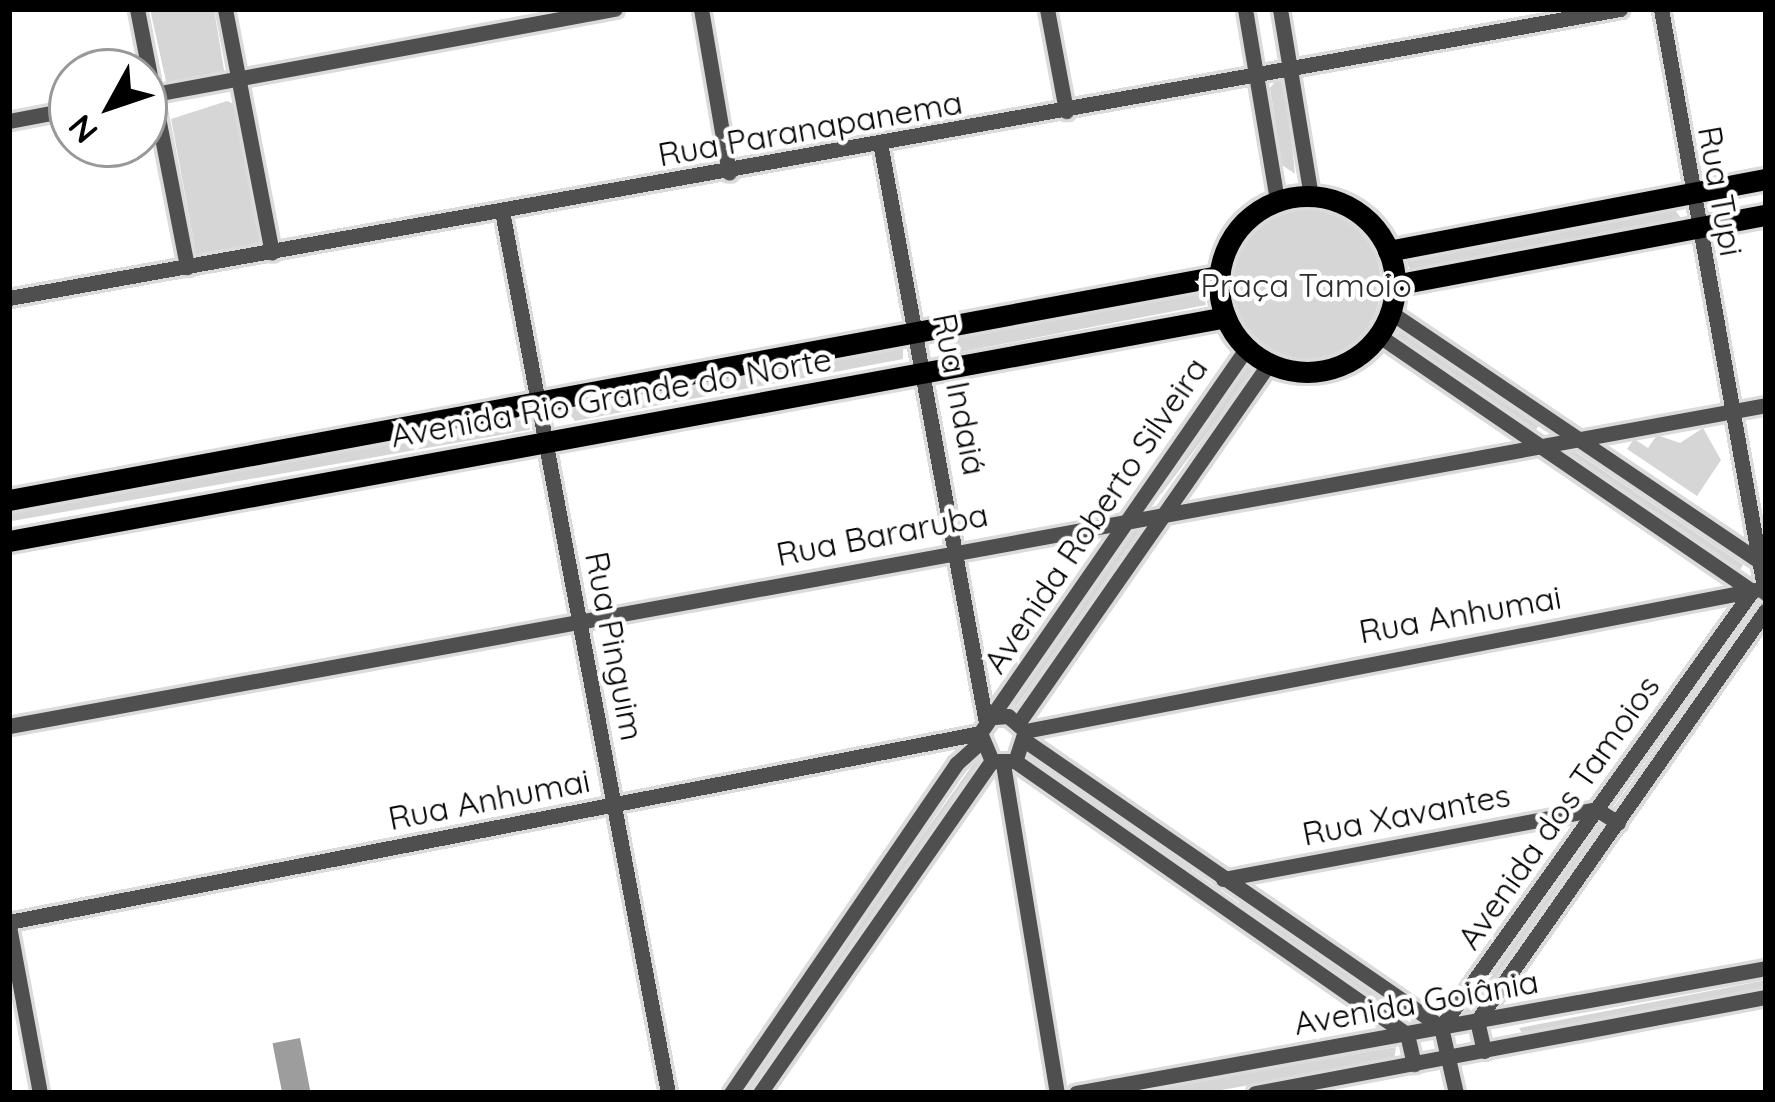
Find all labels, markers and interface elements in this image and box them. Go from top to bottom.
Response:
north arrow [48,48,168,168]
street label: Rua Paranapanema [655,82,965,174]
text: N [59,107,106,152]
street label: Rua Tupi [1690,123,1752,259]
park label: Praça Tamoio [1200,265,1412,305]
street label: Rua Indaiá [925,310,995,478]
street label: Avenida Rio Grande do Norte [388,339,834,455]
street label: Avenida Roberto Silveira [974,350,1216,680]
street label: Rua Bararuba [773,494,991,574]
street label: Rua Pinguim [577,548,653,744]
street label: Rua Anhumai [1356,577,1564,651]
street label: Avenida dos Tamoios [1449,668,1667,956]
street label: Rua Anhumai [385,760,593,838]
street label: Rua Xavantes [1299,774,1513,854]
street label: Avenida Goiânia [1291,961,1541,1043]

